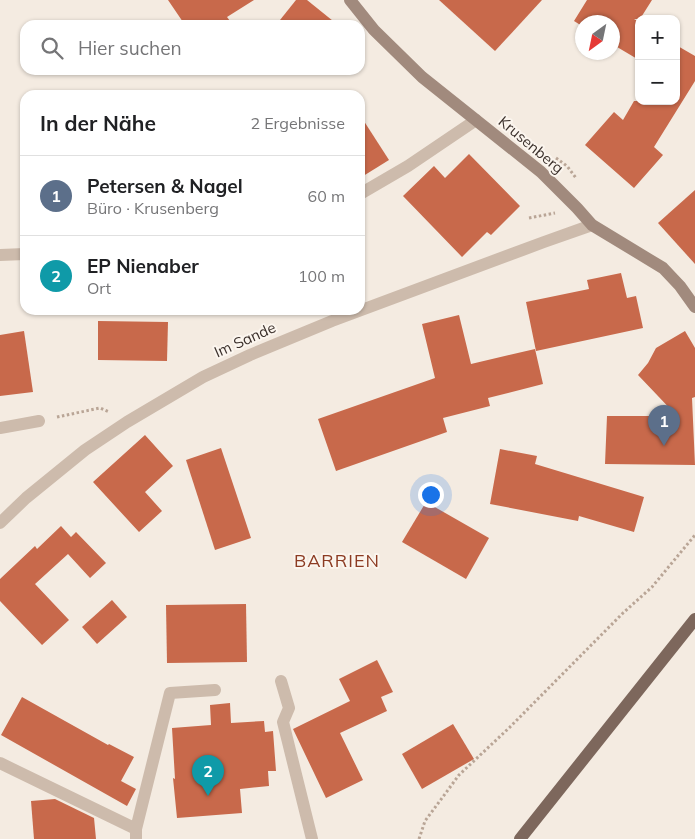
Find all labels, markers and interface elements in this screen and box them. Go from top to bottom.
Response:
north arrow [575,15,620,60]
map controls [635,15,680,105]
button: + [635,15,680,60]
search box [20,20,365,75]
icon: search [38,34,66,62]
text: Hier suchen [78,36,182,60]
button: − [635,60,680,105]
text: In der Nähe [40,110,156,136]
street label: Krusenberg [495,112,568,177]
text: 2 Ergebnisse [250,113,345,133]
text: Petersen & Nagel [87,174,243,198]
text: 1 [51,186,61,206]
text: 60 m [308,186,345,206]
text: Büro · Krusenberg [87,198,219,218]
text: EP Nienaber [87,254,199,278]
text: 2 [51,266,61,286]
text: 100 m [298,266,345,286]
text: Ort [87,278,111,298]
street label: Im Sande [211,318,278,361]
pin: 1 [648,405,680,446]
your location [418,482,444,508]
district label: BARRIEN [294,549,380,572]
pin: 2 [192,755,224,796]

